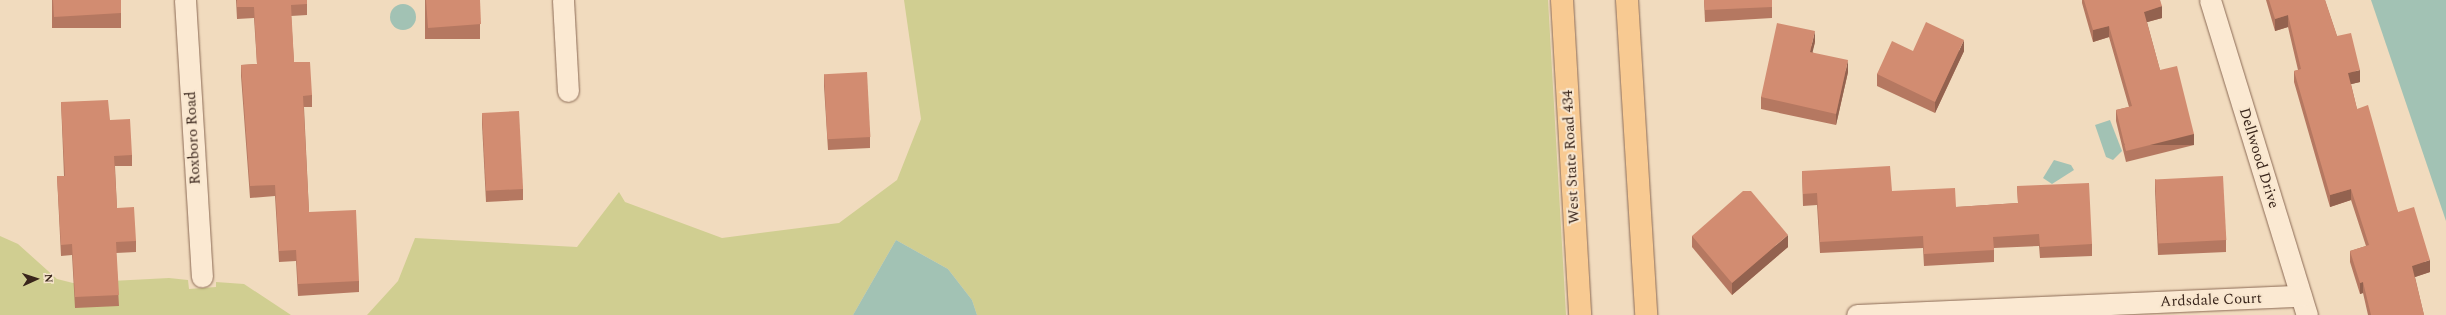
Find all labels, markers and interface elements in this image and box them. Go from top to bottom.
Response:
street label: West State Road 434 [1559,90,1583,224]
street label: Roxboro Road [182,91,204,185]
street label: Dellwood Drive [2235,106,2283,210]
north arrow [16,259,56,299]
text: N [40,273,57,283]
street label: Ardsdale Court [2160,289,2262,311]

